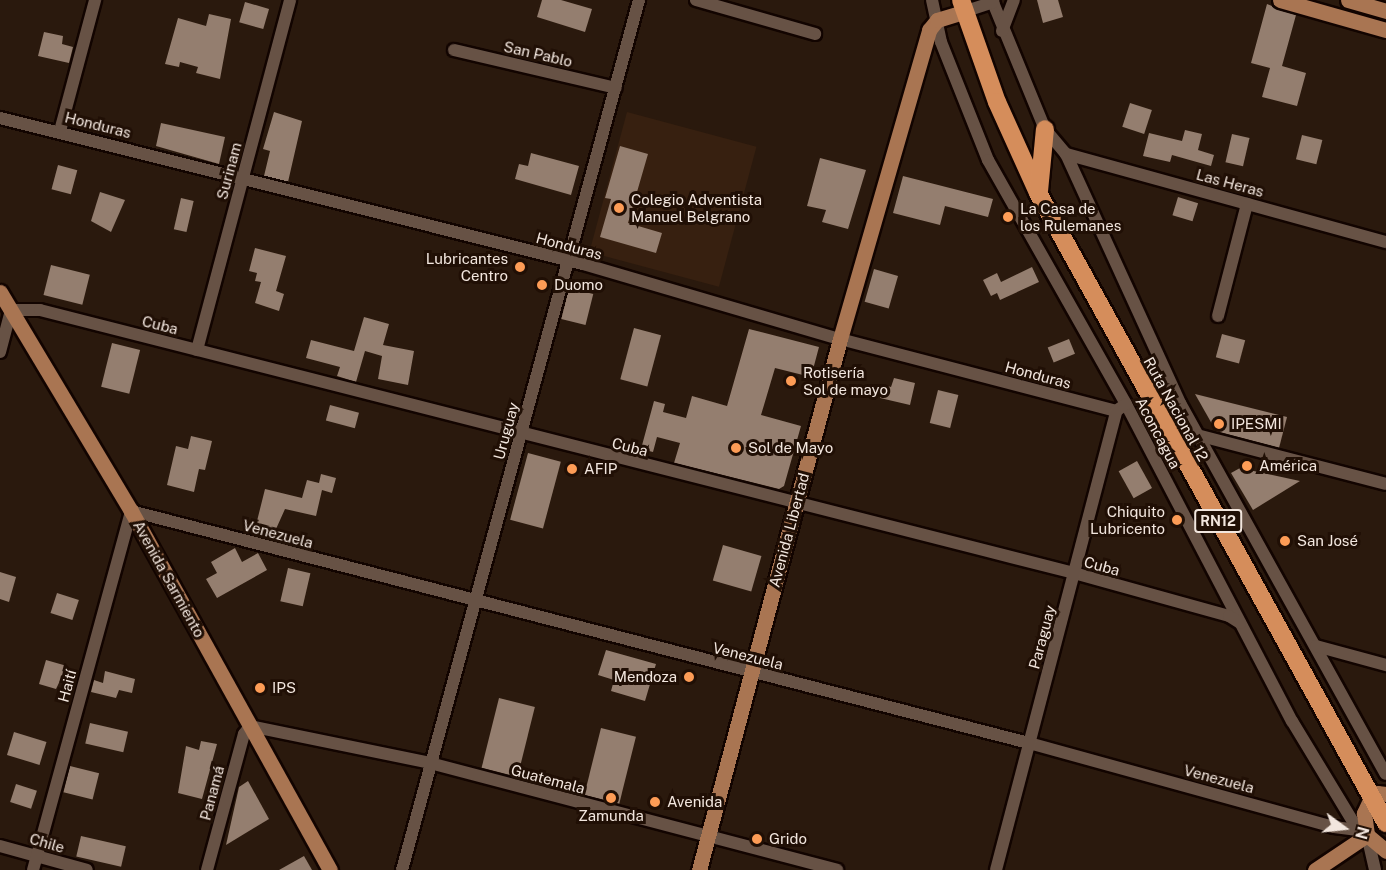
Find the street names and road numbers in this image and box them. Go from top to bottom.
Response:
street label: San Pablo [502,37,574,71]
street label: Honduras [63,108,133,142]
street label: Surinam [213,140,245,202]
street label: Las Heras [1194,165,1266,201]
street label: Honduras [534,229,604,263]
street label: Cuba [140,312,180,338]
street label: Ruta Nacional 12 [1140,354,1212,464]
street label: Honduras [1003,358,1073,392]
street label: Aconcagua [1132,394,1184,472]
street label: Uruguay [490,400,522,462]
street label: Cuba [610,434,650,460]
street label: Avenida Libertad [765,471,813,589]
road number: RN12 [1194,510,1242,532]
street label: Venezuela [241,516,315,552]
street label: Avenida Sarmiento [129,517,209,641]
street label: Cuba [1082,553,1122,579]
street label: Paraguay [1025,603,1059,671]
street label: Venezuela [711,639,785,673]
street label: Haití [54,668,80,704]
street label: Guatemala [509,760,587,798]
street label: Venezuela [1182,761,1256,797]
street label: Panamá [196,764,228,822]
street label: Chile [27,829,67,857]

